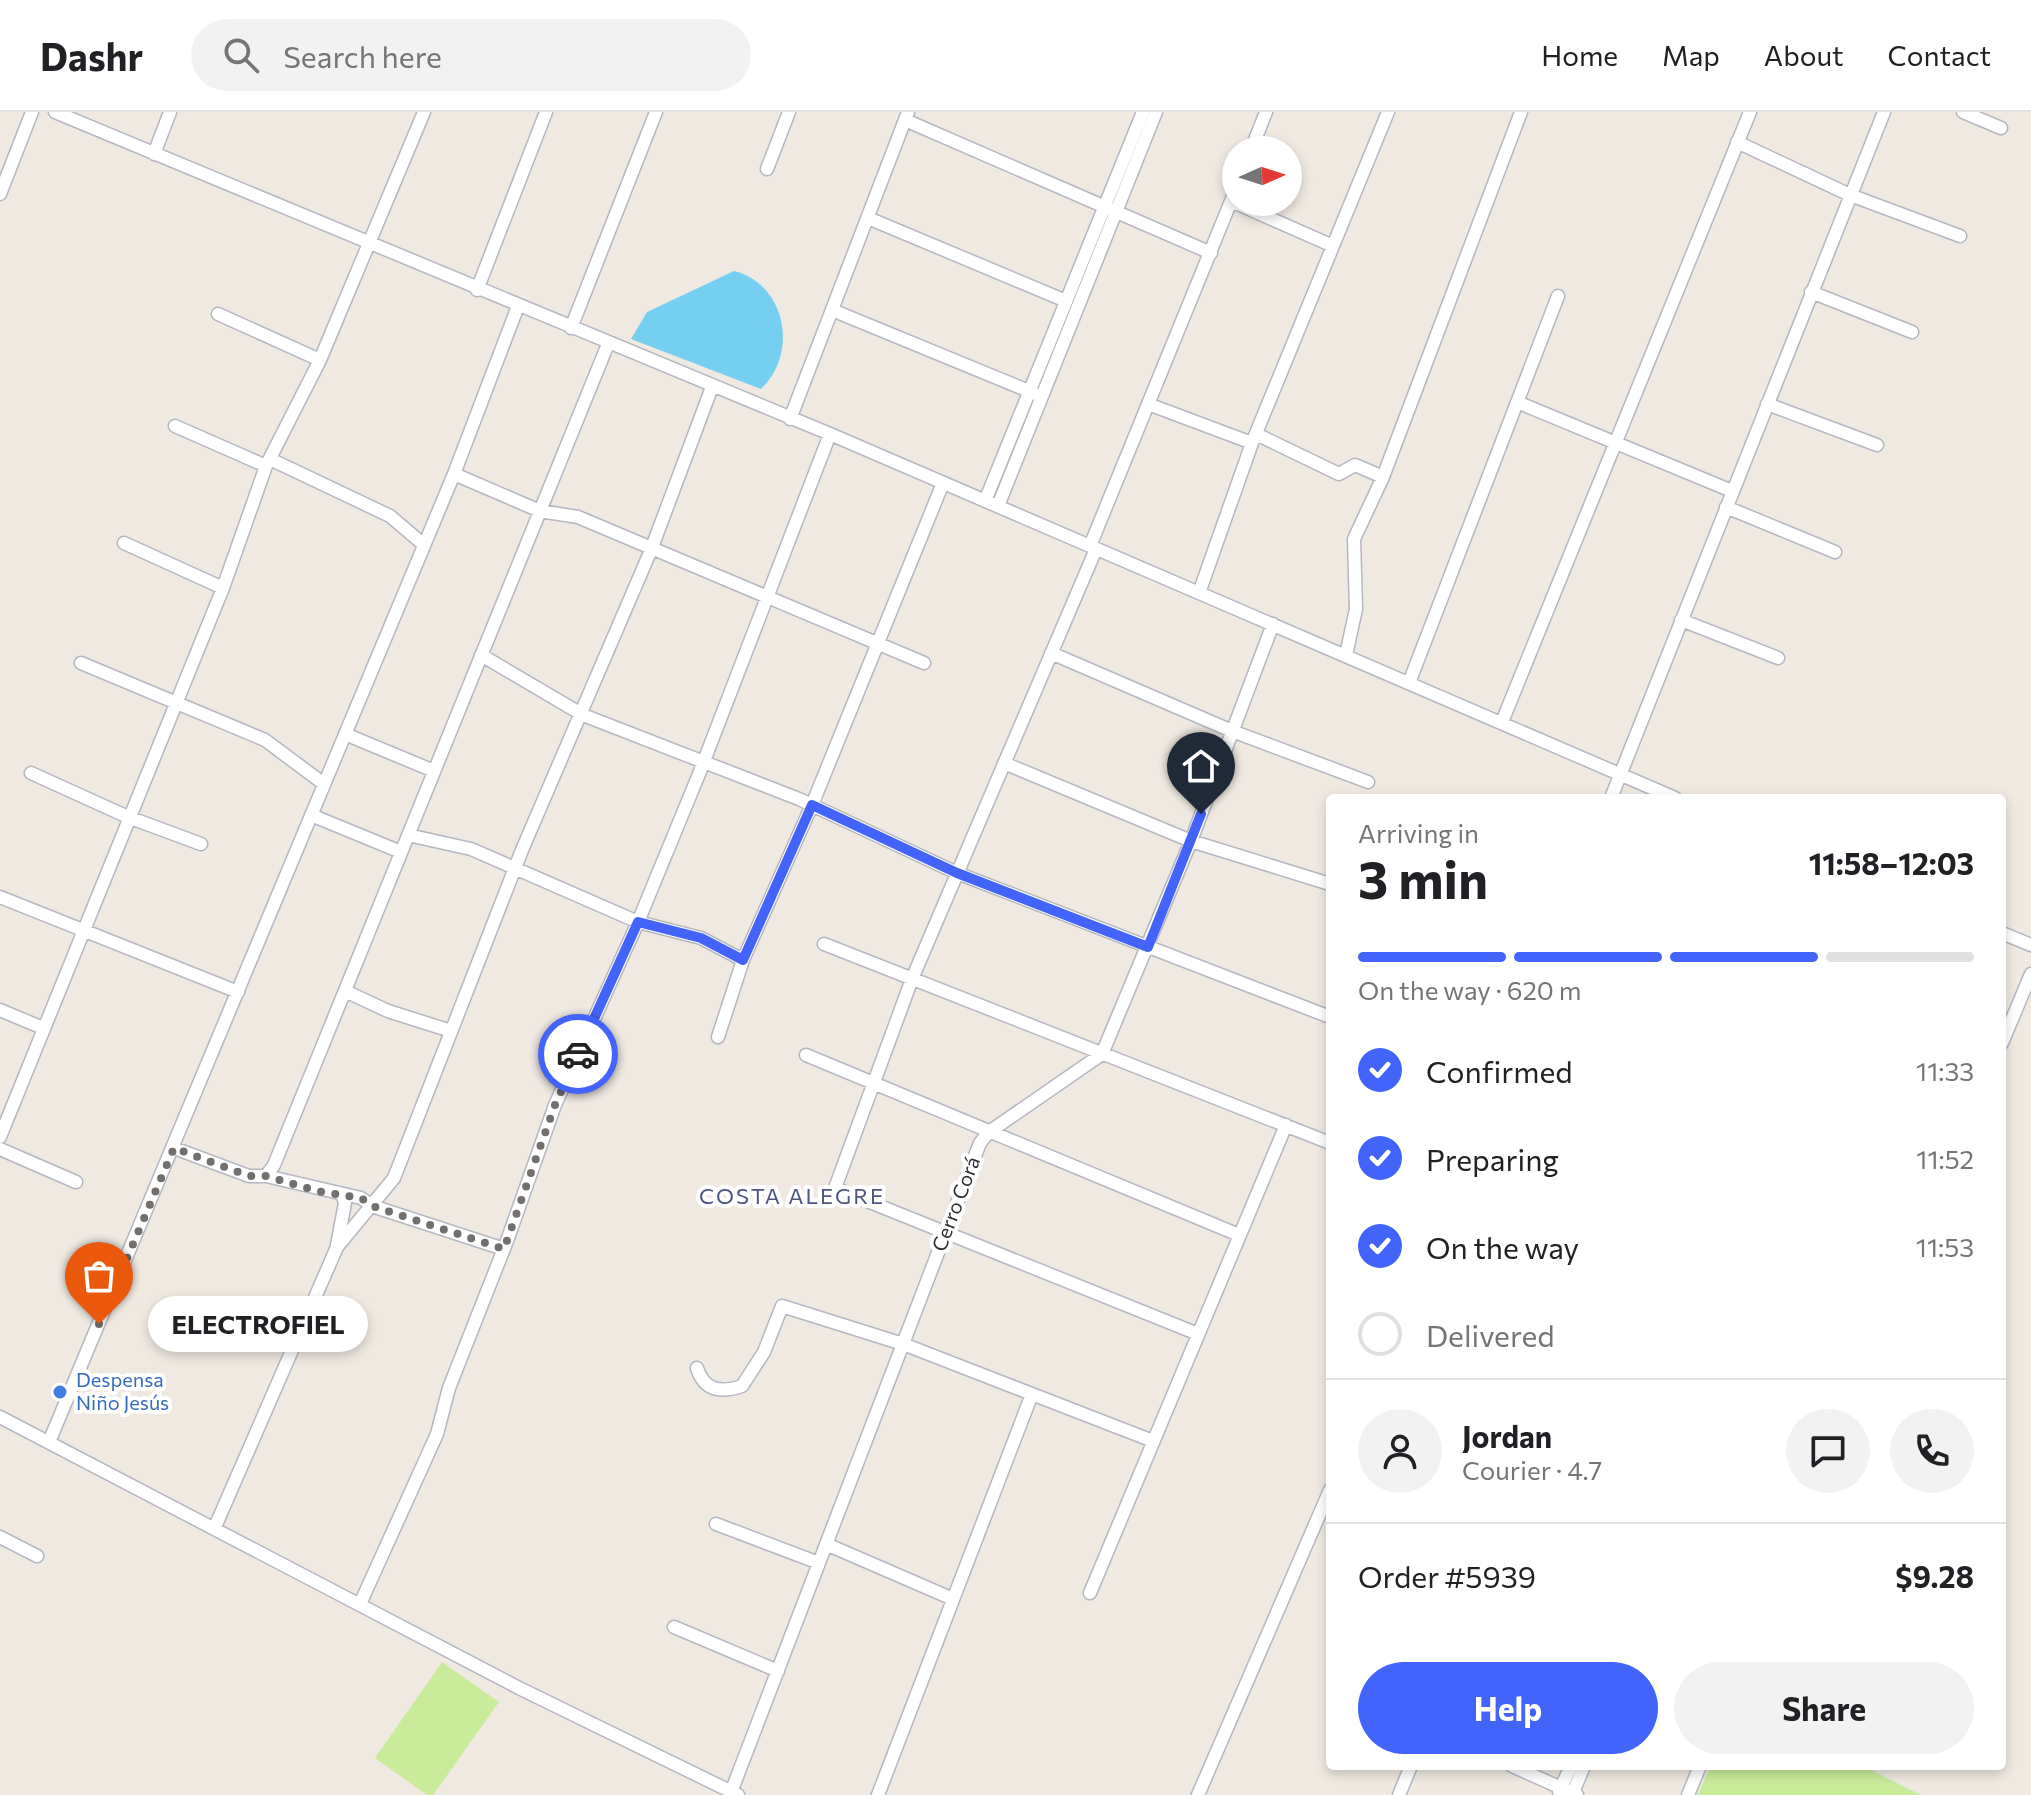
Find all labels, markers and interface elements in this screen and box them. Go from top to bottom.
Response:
search box [191,19,751,91]
text: Dashr [40,32,143,79]
icon: search [219,33,263,77]
text: Search here [283,37,442,74]
text: Home [1541,38,1618,72]
text: Map [1662,38,1720,72]
text: About [1764,38,1844,72]
text: Contact [1888,38,1991,72]
north arrow [1222,136,1302,216]
map controls [1222,136,1302,216]
pin [1167,732,1235,814]
icon: home [1179,744,1223,788]
text: Arriving in [1358,817,1479,848]
text: 11:58–12:03 [1809,844,1974,881]
text: 3 min [1358,846,1488,910]
text: On the way · 620 m [1358,974,1581,1005]
courier [538,1014,618,1094]
icon: car [556,1032,600,1076]
icon: check [1358,1048,1402,1092]
text: Confirmed [1426,1052,1573,1089]
text: 11:33 [1916,1055,1974,1086]
icon: check [1358,1136,1402,1180]
text: Preparing [1426,1140,1559,1177]
text: 11:52 [1916,1143,1974,1174]
street label: Cerro Corá [926,1153,984,1254]
district label: COSTA ALEGRE [699,1182,885,1209]
icon: check [1358,1224,1402,1268]
text: On the way [1426,1228,1579,1265]
text: 11:53 [1916,1231,1974,1262]
pin [65,1242,133,1324]
icon: bag [77,1254,121,1298]
callout: ELECTROFIEL [147,1296,367,1352]
text: ELECTROFIEL [171,1308,345,1339]
text: Delivered [1426,1316,1555,1353]
place label: Despensa Niño Jesús [76,1367,169,1414]
marker: Despensa Niño Jesús [51,1383,69,1401]
button: person [1358,1409,1442,1493]
button: chat [1786,1409,1870,1493]
button: phone [1890,1409,1974,1493]
text: Jordan [1462,1417,1552,1454]
text: Courier · 4.7 [1462,1454,1602,1485]
text: Order #5939 [1358,1557,1536,1594]
text: $9.28 [1895,1557,1974,1594]
button: Help [1358,1662,1658,1754]
button: Share [1674,1662,1974,1754]

